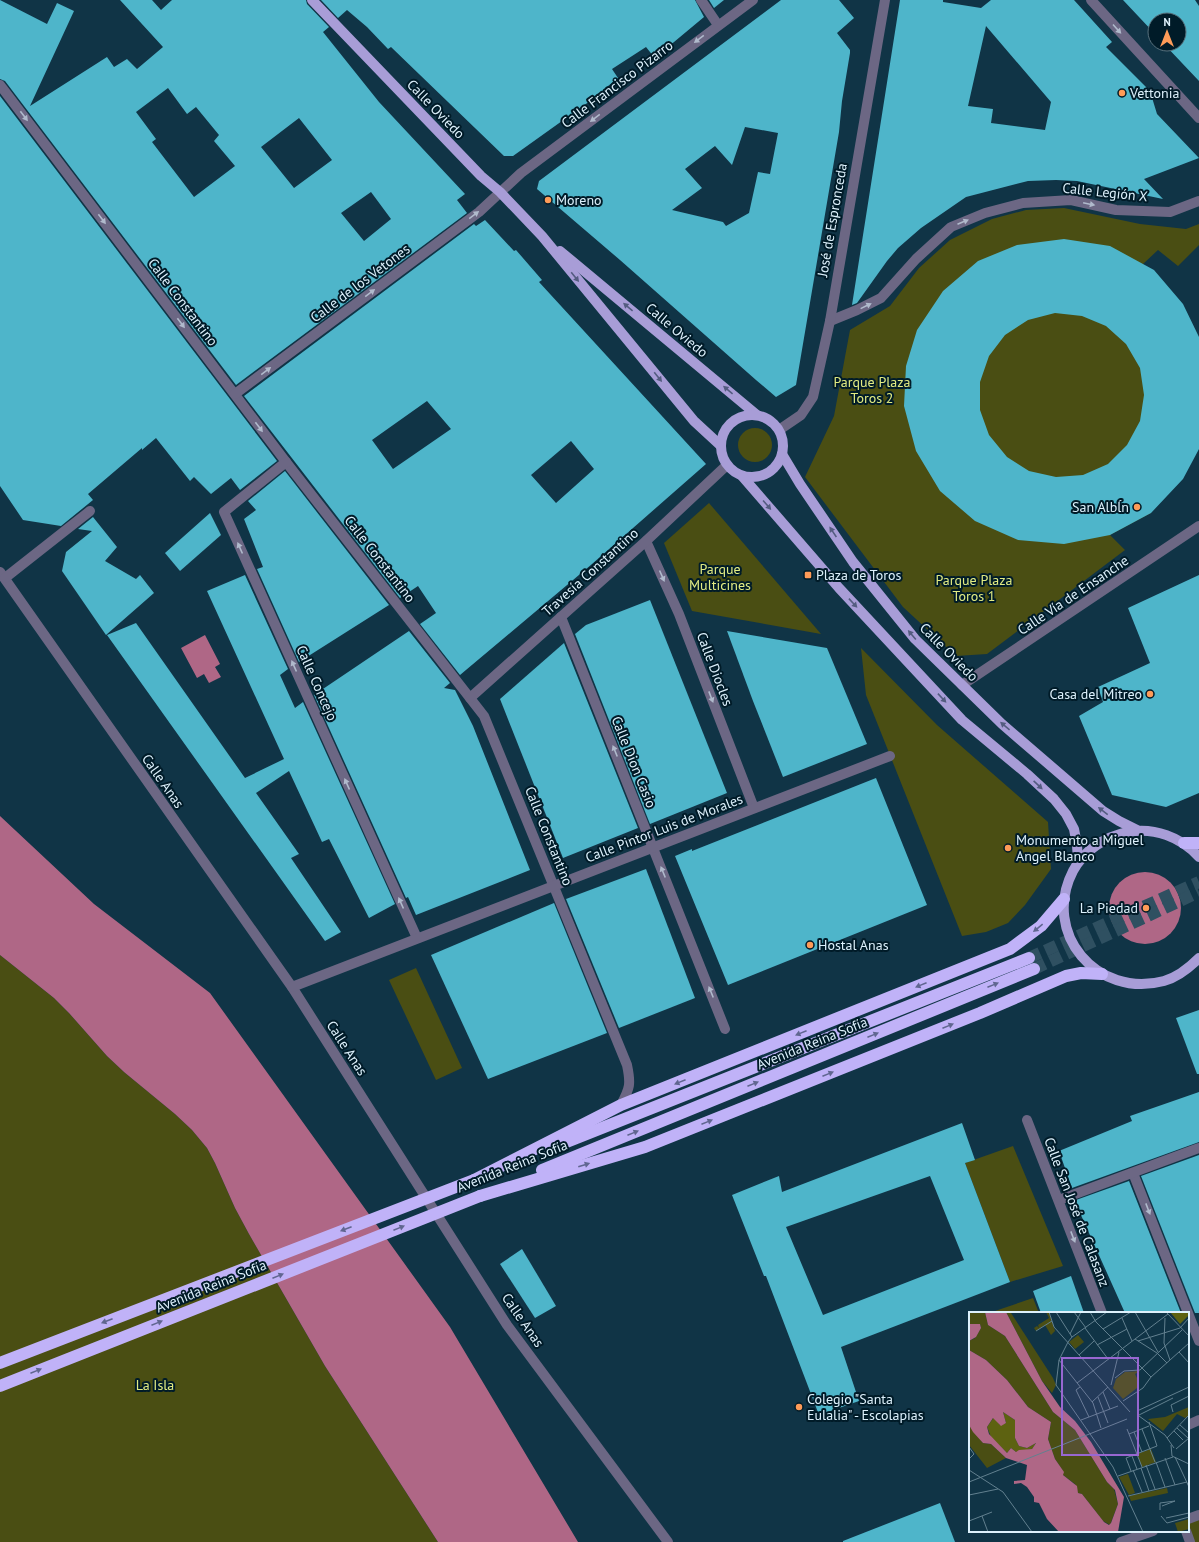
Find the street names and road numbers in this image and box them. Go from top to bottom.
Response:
street label: Calle Francisco Pizarro [558,36,676,132]
street label: Calle Oviedo [403,76,469,142]
street label: José de Espronceda [813,162,851,279]
street label: Calle Legión X [1062,179,1149,205]
street label: Calle de los Vetones [307,240,413,326]
street label: Calle Constantino [144,255,222,349]
street label: Calle Oviedo [642,299,712,361]
street label: Calle Constantino [340,512,420,606]
street label: Travesía Constantino [538,524,642,620]
street label: Calle Vía de Ensanche [1014,551,1132,639]
street label: Calle Oviedo [916,619,982,685]
street label: Calle Diocles [693,630,737,709]
street label: Calle Concejo [292,642,342,724]
street label: Calle Dion Casio [607,713,661,811]
street label: Calle Anas [138,750,188,812]
street label: Calle Constantino [521,784,577,888]
street label: Calle Pintor Luis de Morales [583,790,745,866]
street label: Avenida Reina Sofía [754,1013,870,1073]
street label: Calle Anas [323,1017,371,1079]
street label: Calle San José de Calasanz [1040,1135,1114,1289]
street label: Avenida Reina Sofía [454,1136,570,1196]
street label: Avenida Reina Sofía [153,1256,269,1316]
street label: Calle Anas [498,1289,548,1351]

